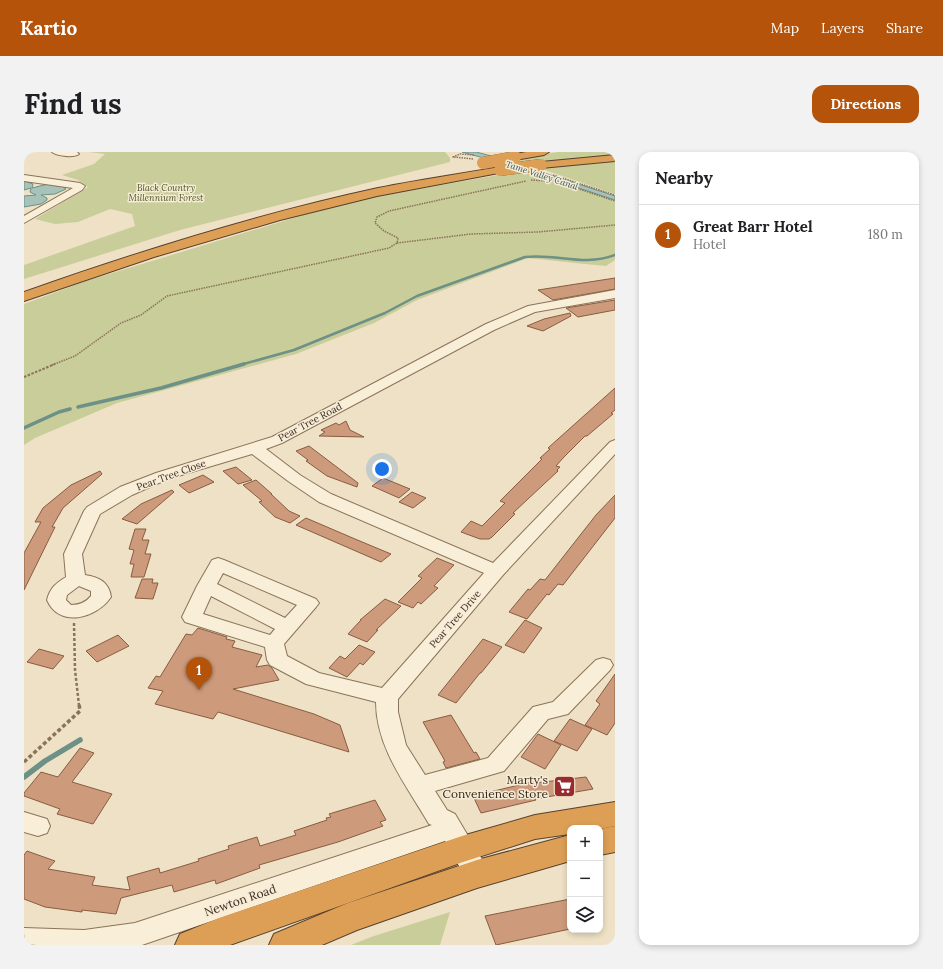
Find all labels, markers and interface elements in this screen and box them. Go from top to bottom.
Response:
text: Kartio [20,16,77,40]
text: Map [771,19,799,37]
text: Layers [821,19,864,37]
text: Share [886,19,923,37]
button: Directions [812,85,919,123]
text: Find us [24,86,122,122]
water label: Tame Valley Canal [504,158,580,192]
text: Nearby [655,167,713,189]
park label: Black Country Millennium Forest [129,182,204,203]
text: Great Barr Hotel [693,217,813,236]
text: 1 [665,226,671,243]
text: 180 m [868,226,903,243]
text: Hotel [693,236,726,253]
street label: Pear Tree Road [276,400,344,444]
street label: Pear Tree Close [134,456,208,494]
your location [372,459,392,479]
street label: Pear Tree Drive [426,587,484,651]
pin: 1 [186,657,212,690]
place label: Marty's Convenience Store [443,772,548,801]
supermarket icon: Marty's Convenience Store [551,773,577,799]
map controls [567,825,603,933]
button: + [567,825,603,861]
button: − [567,861,603,897]
street label: Newton Road [202,881,278,919]
button: layers [567,897,603,933]

